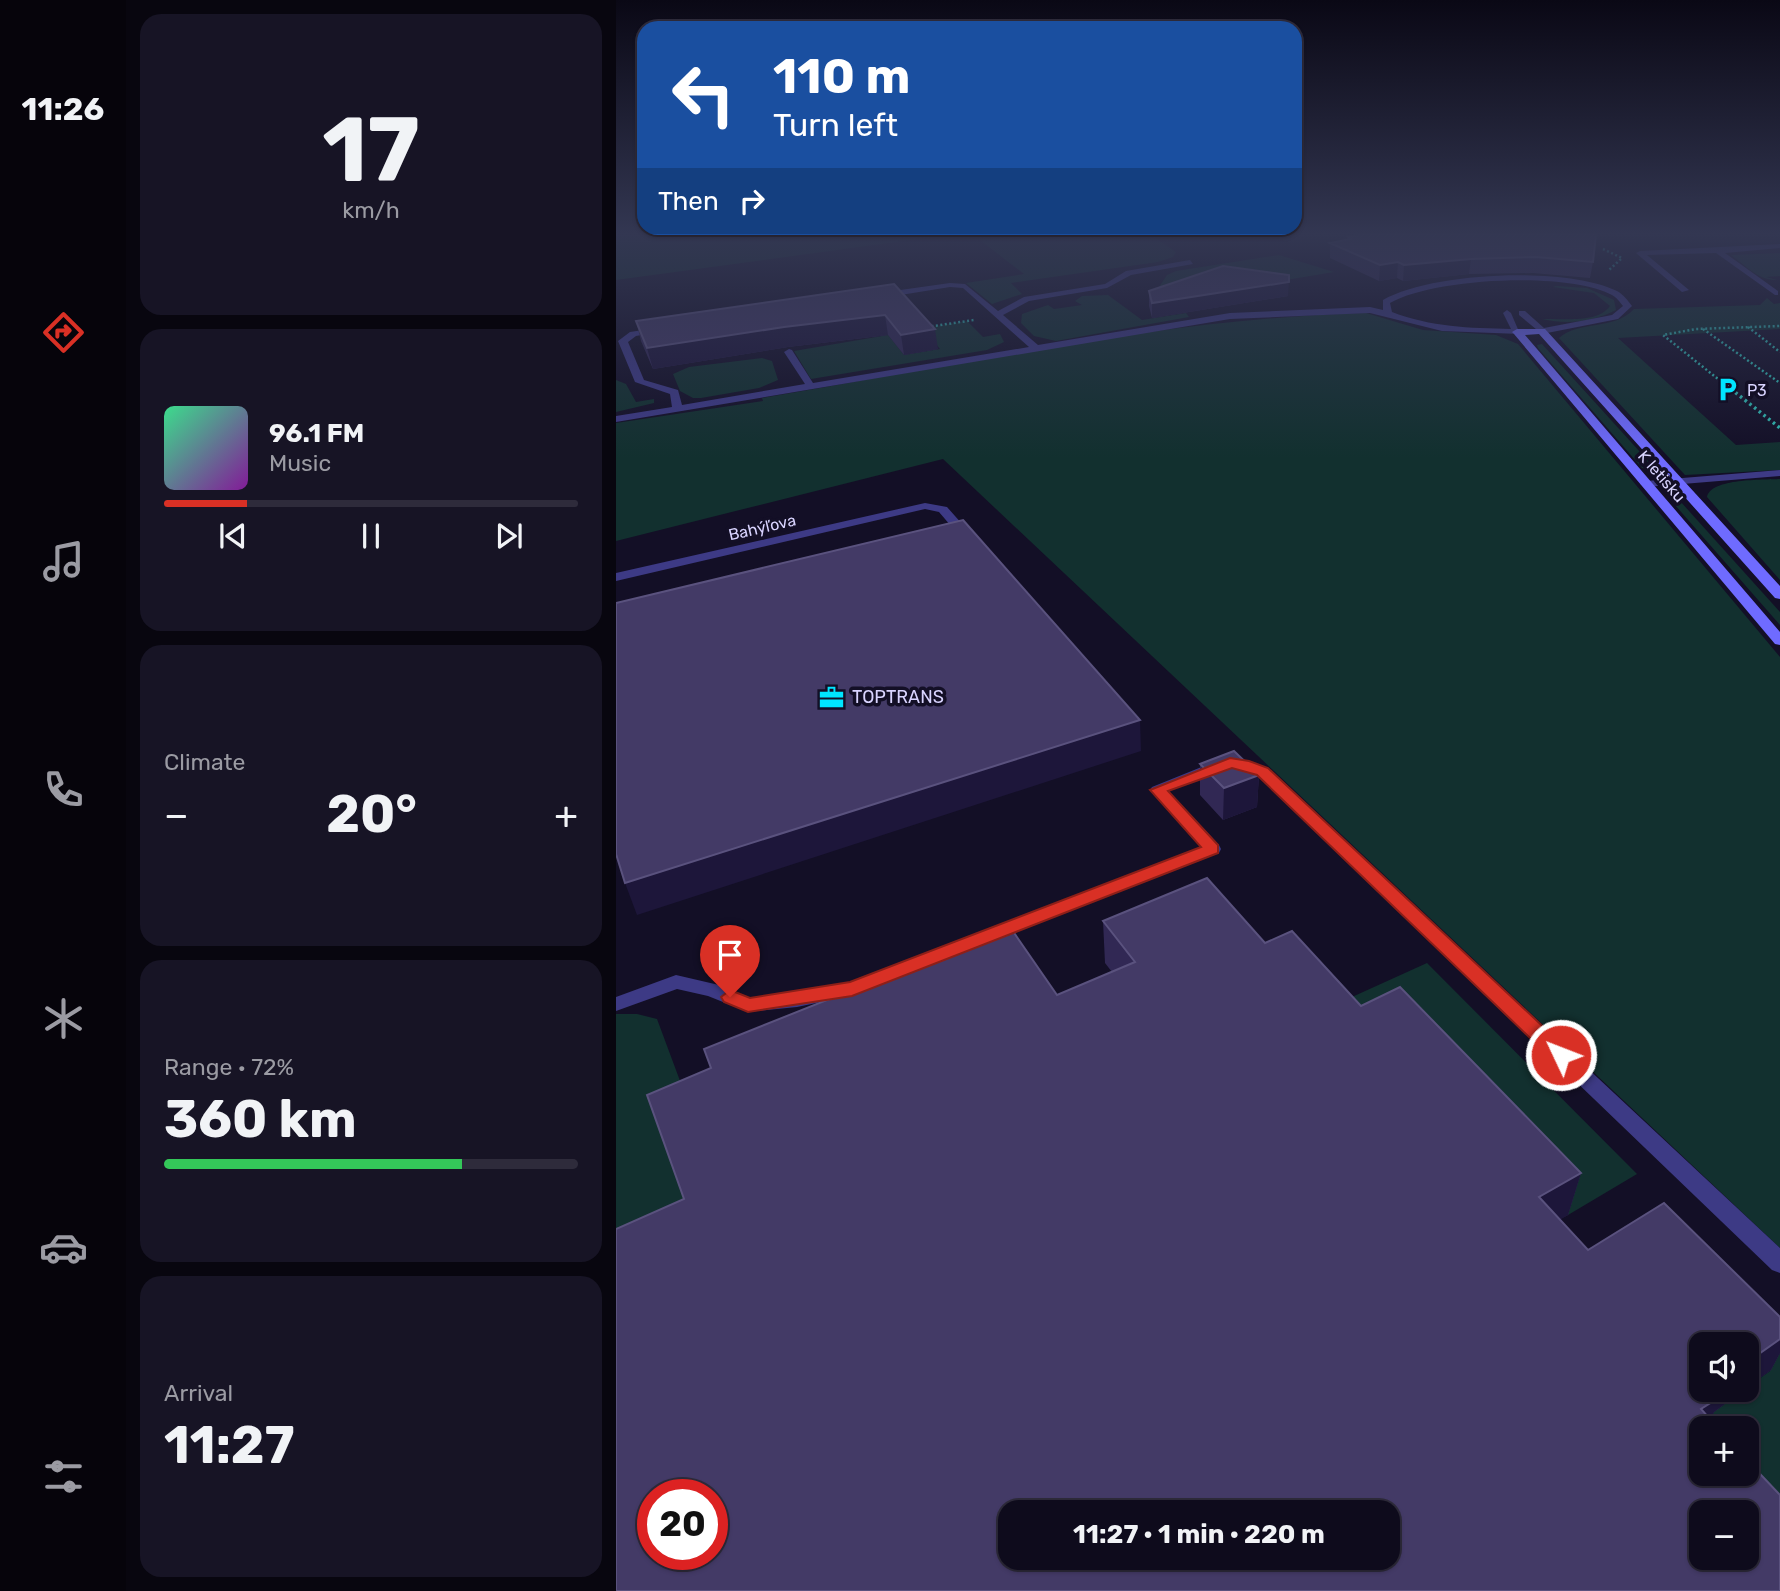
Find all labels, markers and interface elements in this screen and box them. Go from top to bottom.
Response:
text: 110 m [773,47,910,105]
icon: left [658,49,749,140]
text: 11:26 [22,90,104,128]
text: 17 [322,96,420,204]
text: Turn left [773,106,898,144]
icon: right [733,182,771,220]
text: Then [658,186,719,217]
text: km/h [342,196,400,224]
icon: directions [39,308,88,357]
parking icon: P3 [1713,376,1741,404]
place label: P3 [1747,381,1767,400]
text: 96.1 FM [269,418,364,449]
street label: K letisku [1634,447,1689,506]
text: Music [269,449,331,477]
street label: Bahýľova [727,511,798,544]
icon: previous [214,517,252,555]
icon: pause [352,517,390,555]
icon: next [490,517,528,555]
icon: music [39,537,88,586]
office icon: TOPTRANS [818,683,846,711]
place label: TOPTRANS [852,686,944,708]
text: Climate [164,748,245,776]
icon: phone [39,765,88,814]
text: 20° [326,783,417,845]
text: − [164,792,189,838]
text: + [554,792,578,838]
pin [700,925,760,997]
icon: arrive [711,936,749,974]
icon: climate [39,994,88,1043]
position arrow [1524,1018,1598,1092]
text: Range · 72% [164,1053,294,1081]
text: 360 km [164,1088,357,1150]
icon: car [39,1223,88,1272]
map controls [1689,1332,1759,1570]
button: sound [1689,1332,1759,1402]
text: Arrival [164,1379,233,1407]
text: 11:27 [164,1414,294,1476]
button: + [1689,1416,1759,1486]
icon: filters [39,1452,88,1501]
speed limit sign: 20 [637,1479,728,1570]
button: − [1689,1500,1759,1570]
text: 11:27 · 1 min · 220 m [1073,1519,1325,1550]

